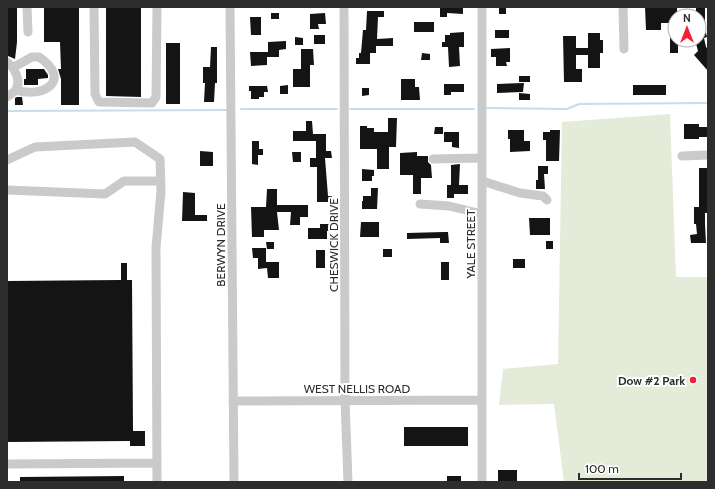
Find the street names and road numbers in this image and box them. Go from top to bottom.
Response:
street label: CHESWICK DRIVE [326,198,341,292]
street label: BERWYN DRIVE [213,203,228,287]
street label: YALE STREET [463,209,478,280]
street label: WEST NELLIS ROAD [304,381,411,396]

